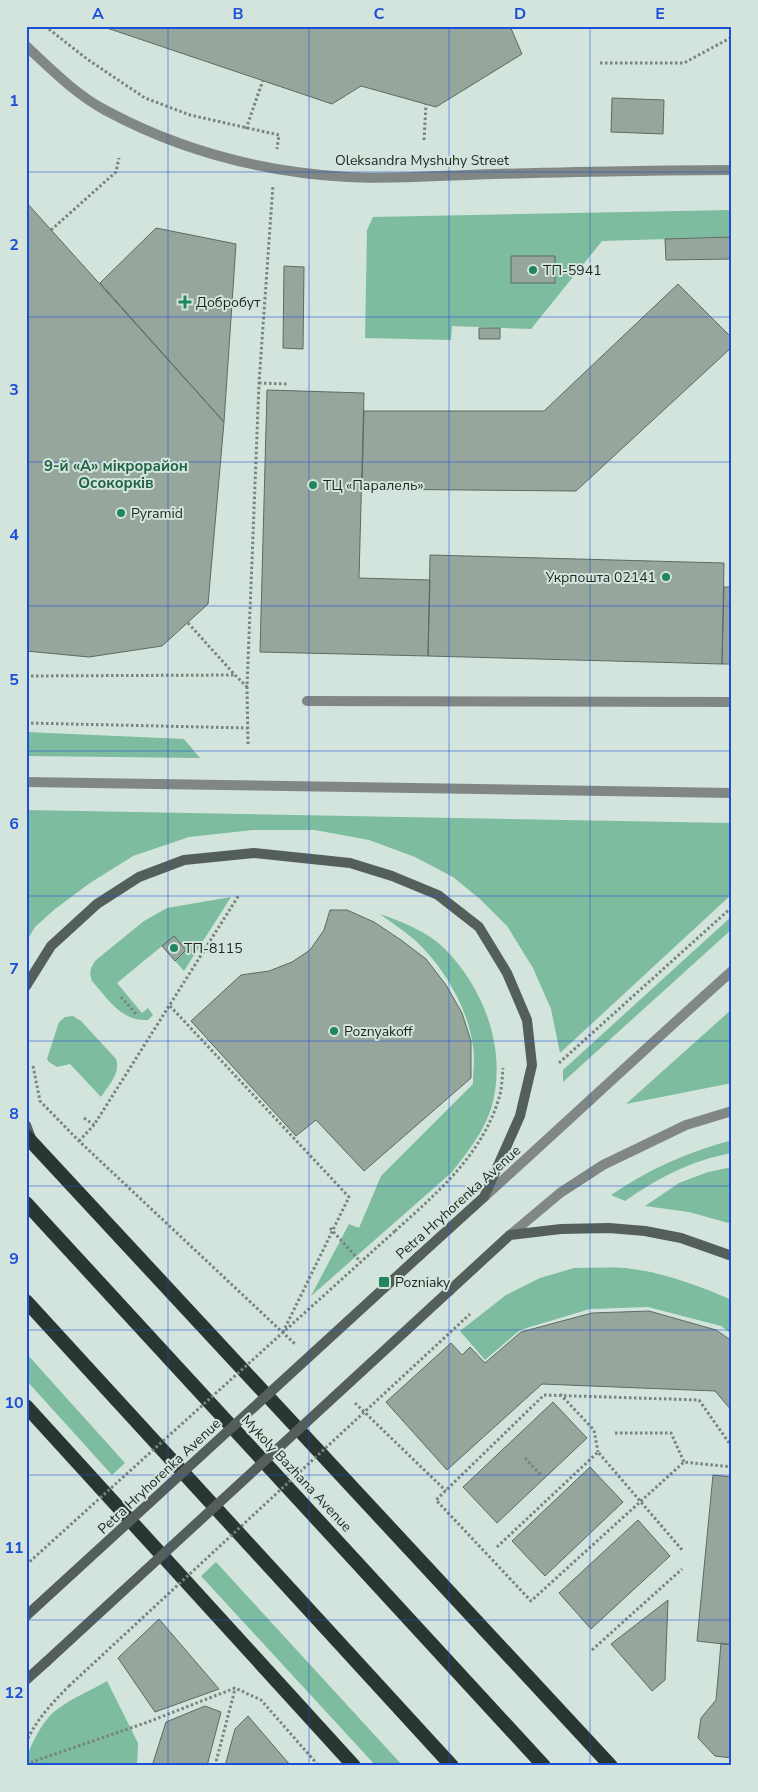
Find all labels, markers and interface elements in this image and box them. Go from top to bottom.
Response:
text: A [92,3,104,25]
text: B [232,3,244,25]
text: C [374,3,385,25]
text: D [514,3,526,25]
text: E [655,3,665,25]
text: 1 [9,90,19,112]
street label: Oleksandra Myshuhy Street [335,151,509,170]
text: 2 [9,234,19,256]
place label: ТП-5941 [543,261,602,280]
marker: ТП-5941 [527,264,539,276]
place label: Добробут [196,293,261,312]
marker: Добробут [178,295,192,309]
text: 3 [9,379,19,401]
district label: 9-й «А» мікрорайон Осокорків [44,456,188,493]
place label: ТЦ «Паралель» [323,476,424,495]
marker: ТЦ «Паралель» [307,479,319,491]
place label: Pyramid [131,504,183,523]
marker: Pyramid [115,507,127,519]
text: 4 [9,524,19,546]
place label: Укрпошта 02141 [544,568,656,587]
marker: Укрпошта 02141 [660,571,672,583]
text: 5 [9,669,19,691]
text: 6 [9,813,19,835]
place label: ТП-8115 [184,939,243,958]
marker: ТП-8115 [168,942,180,954]
text: 7 [9,958,19,980]
place label: Poznyakoff [344,1022,413,1041]
marker: Poznyakoff [328,1025,340,1037]
text: 8 [9,1103,19,1125]
street label: Petra Hryhorenka Avenue [392,1141,525,1264]
text: 9 [9,1248,19,1270]
place label: Pozniaky [395,1273,451,1292]
marker: Pozniaky [377,1275,391,1289]
text: 10 [4,1392,24,1414]
street label: Mykoly Bazhana Avenue [237,1411,356,1536]
street label: Petra Hryhorenka Avenue [94,1414,225,1538]
text: 11 [4,1537,24,1559]
text: 12 [4,1682,24,1704]

